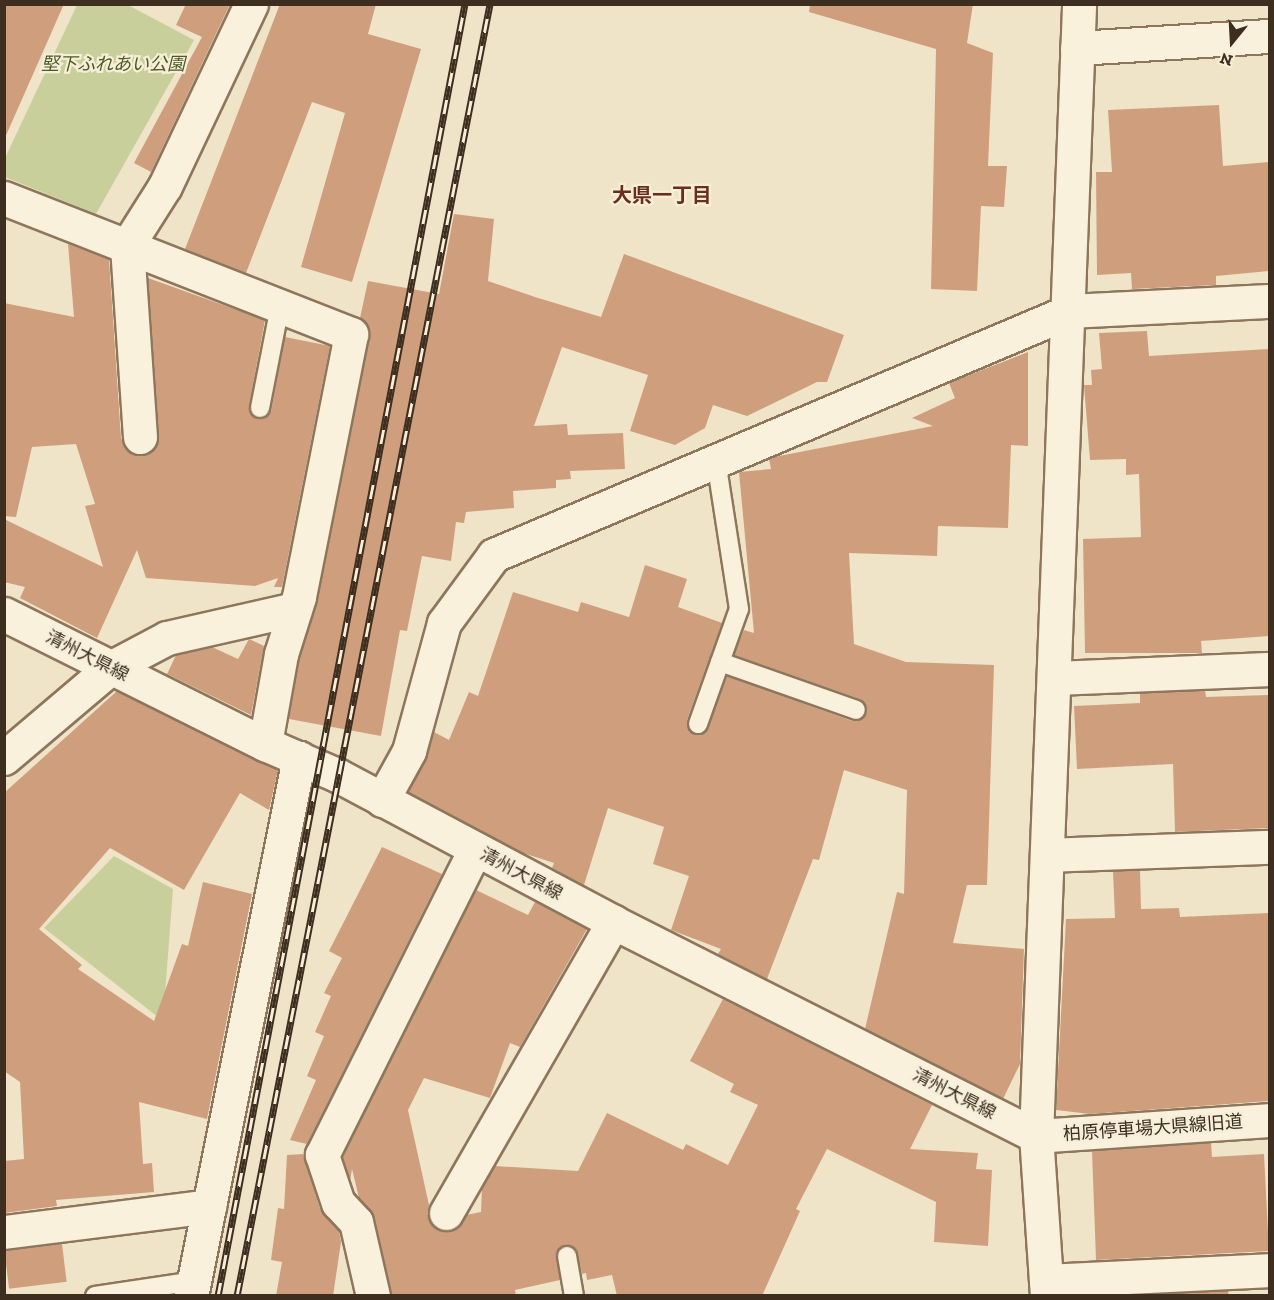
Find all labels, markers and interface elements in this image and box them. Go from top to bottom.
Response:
north arrow [1202,12,1262,72]
text: N [1218,49,1235,71]
park label: 堅下ふれあい公園 [41,53,185,75]
district label: 大県一丁目 [612,183,712,207]
street label: 清州大県線 [42,626,132,686]
street label: 清州大県線 [476,843,566,905]
street label: 清州大県線 [909,1064,999,1124]
street label: 柏原停車場大県線旧道 [1062,1111,1244,1145]

